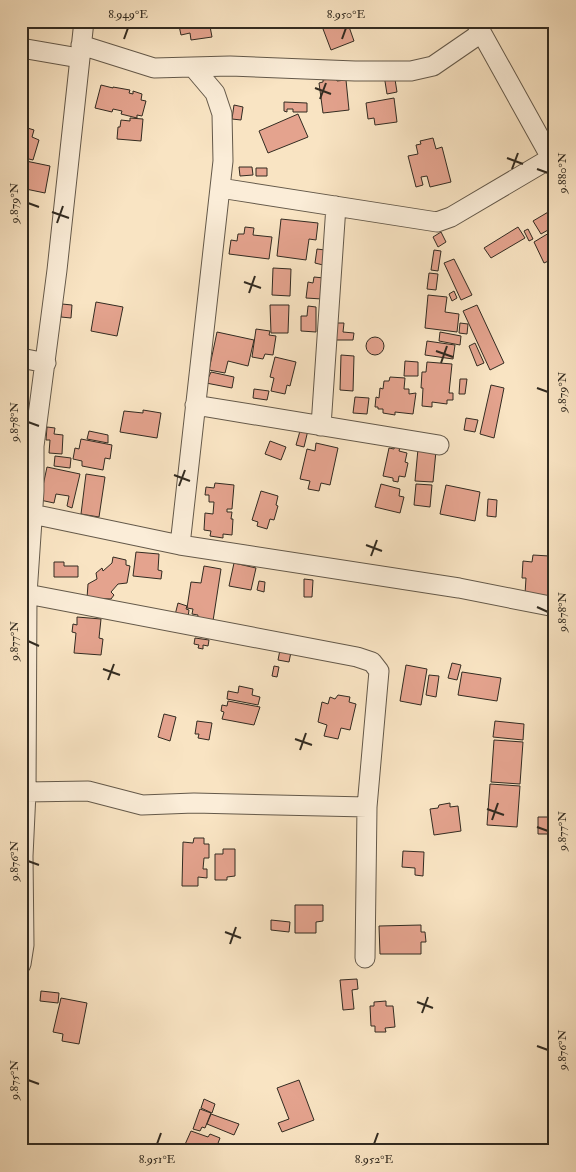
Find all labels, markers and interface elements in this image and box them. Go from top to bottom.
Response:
text: 8.949°E [108,7,148,22]
text: 8.950°E [327,7,366,22]
text: 9.880°N [555,152,570,194]
text: 9.879°N [7,182,22,224]
text: 9.879°N [555,371,570,413]
text: 9.878°N [7,402,22,443]
text: 9.878°N [555,592,570,633]
text: 9.877°N [7,621,22,662]
text: 9.877°N [555,811,570,852]
text: 9.876°N [7,840,22,882]
text: 9.876°N [555,1029,570,1071]
text: 9.875°N [7,1060,22,1101]
text: 8.951°E [139,1152,176,1167]
text: 8.952°E [355,1152,394,1167]

